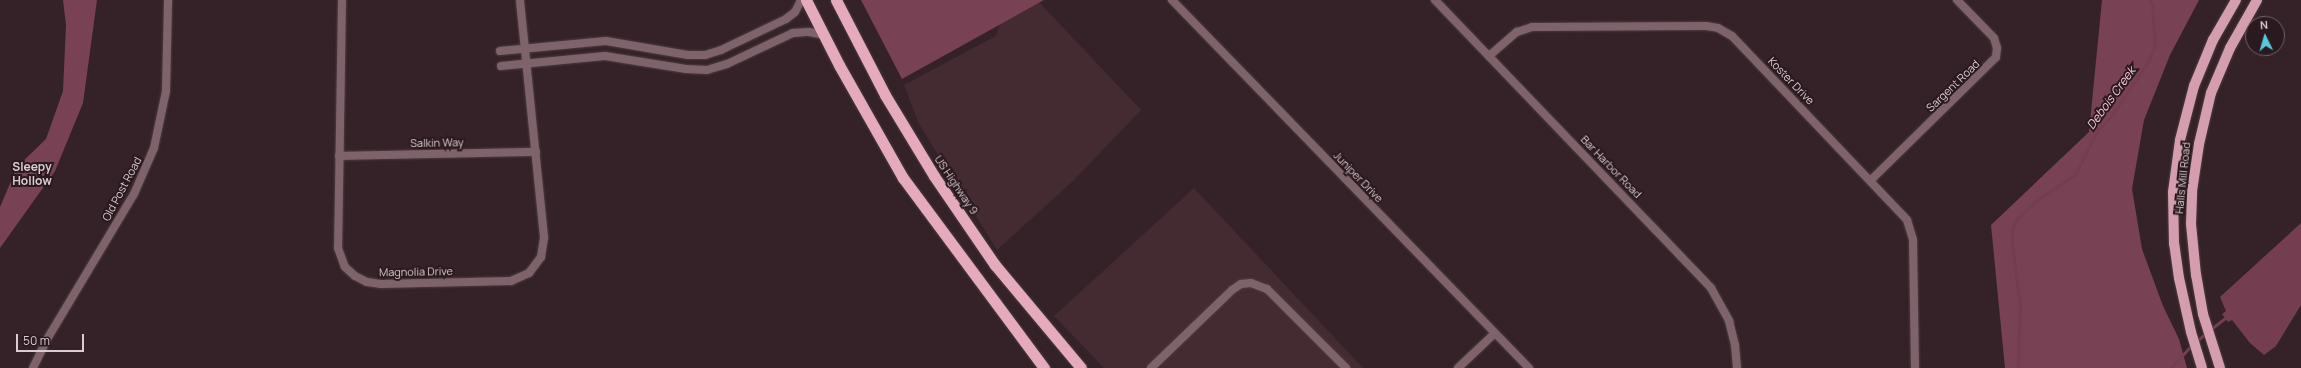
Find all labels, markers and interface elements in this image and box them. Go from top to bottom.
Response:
north arrow [2245,16,2285,56]
text: N [2259,17,2269,32]
street label: Koster Drive [1765,55,1817,107]
street label: Sargent Road [1924,57,1982,115]
water label: Debois Creek [2084,64,2138,132]
street label: Bar Harbor Road [1578,133,1644,201]
street label: Salkin Way [410,136,464,150]
street label: Halls Mill Road [2173,142,2193,214]
street label: Juniper Drive [1330,149,1386,205]
street label: US Highway 9 [931,153,981,217]
street label: Old Post Road [100,155,144,223]
district label: Sleepy Hollow [12,160,52,188]
street label: Magnolia Drive [379,265,453,279]
scale bar [18,326,86,352]
text: 50 m [23,332,50,349]

